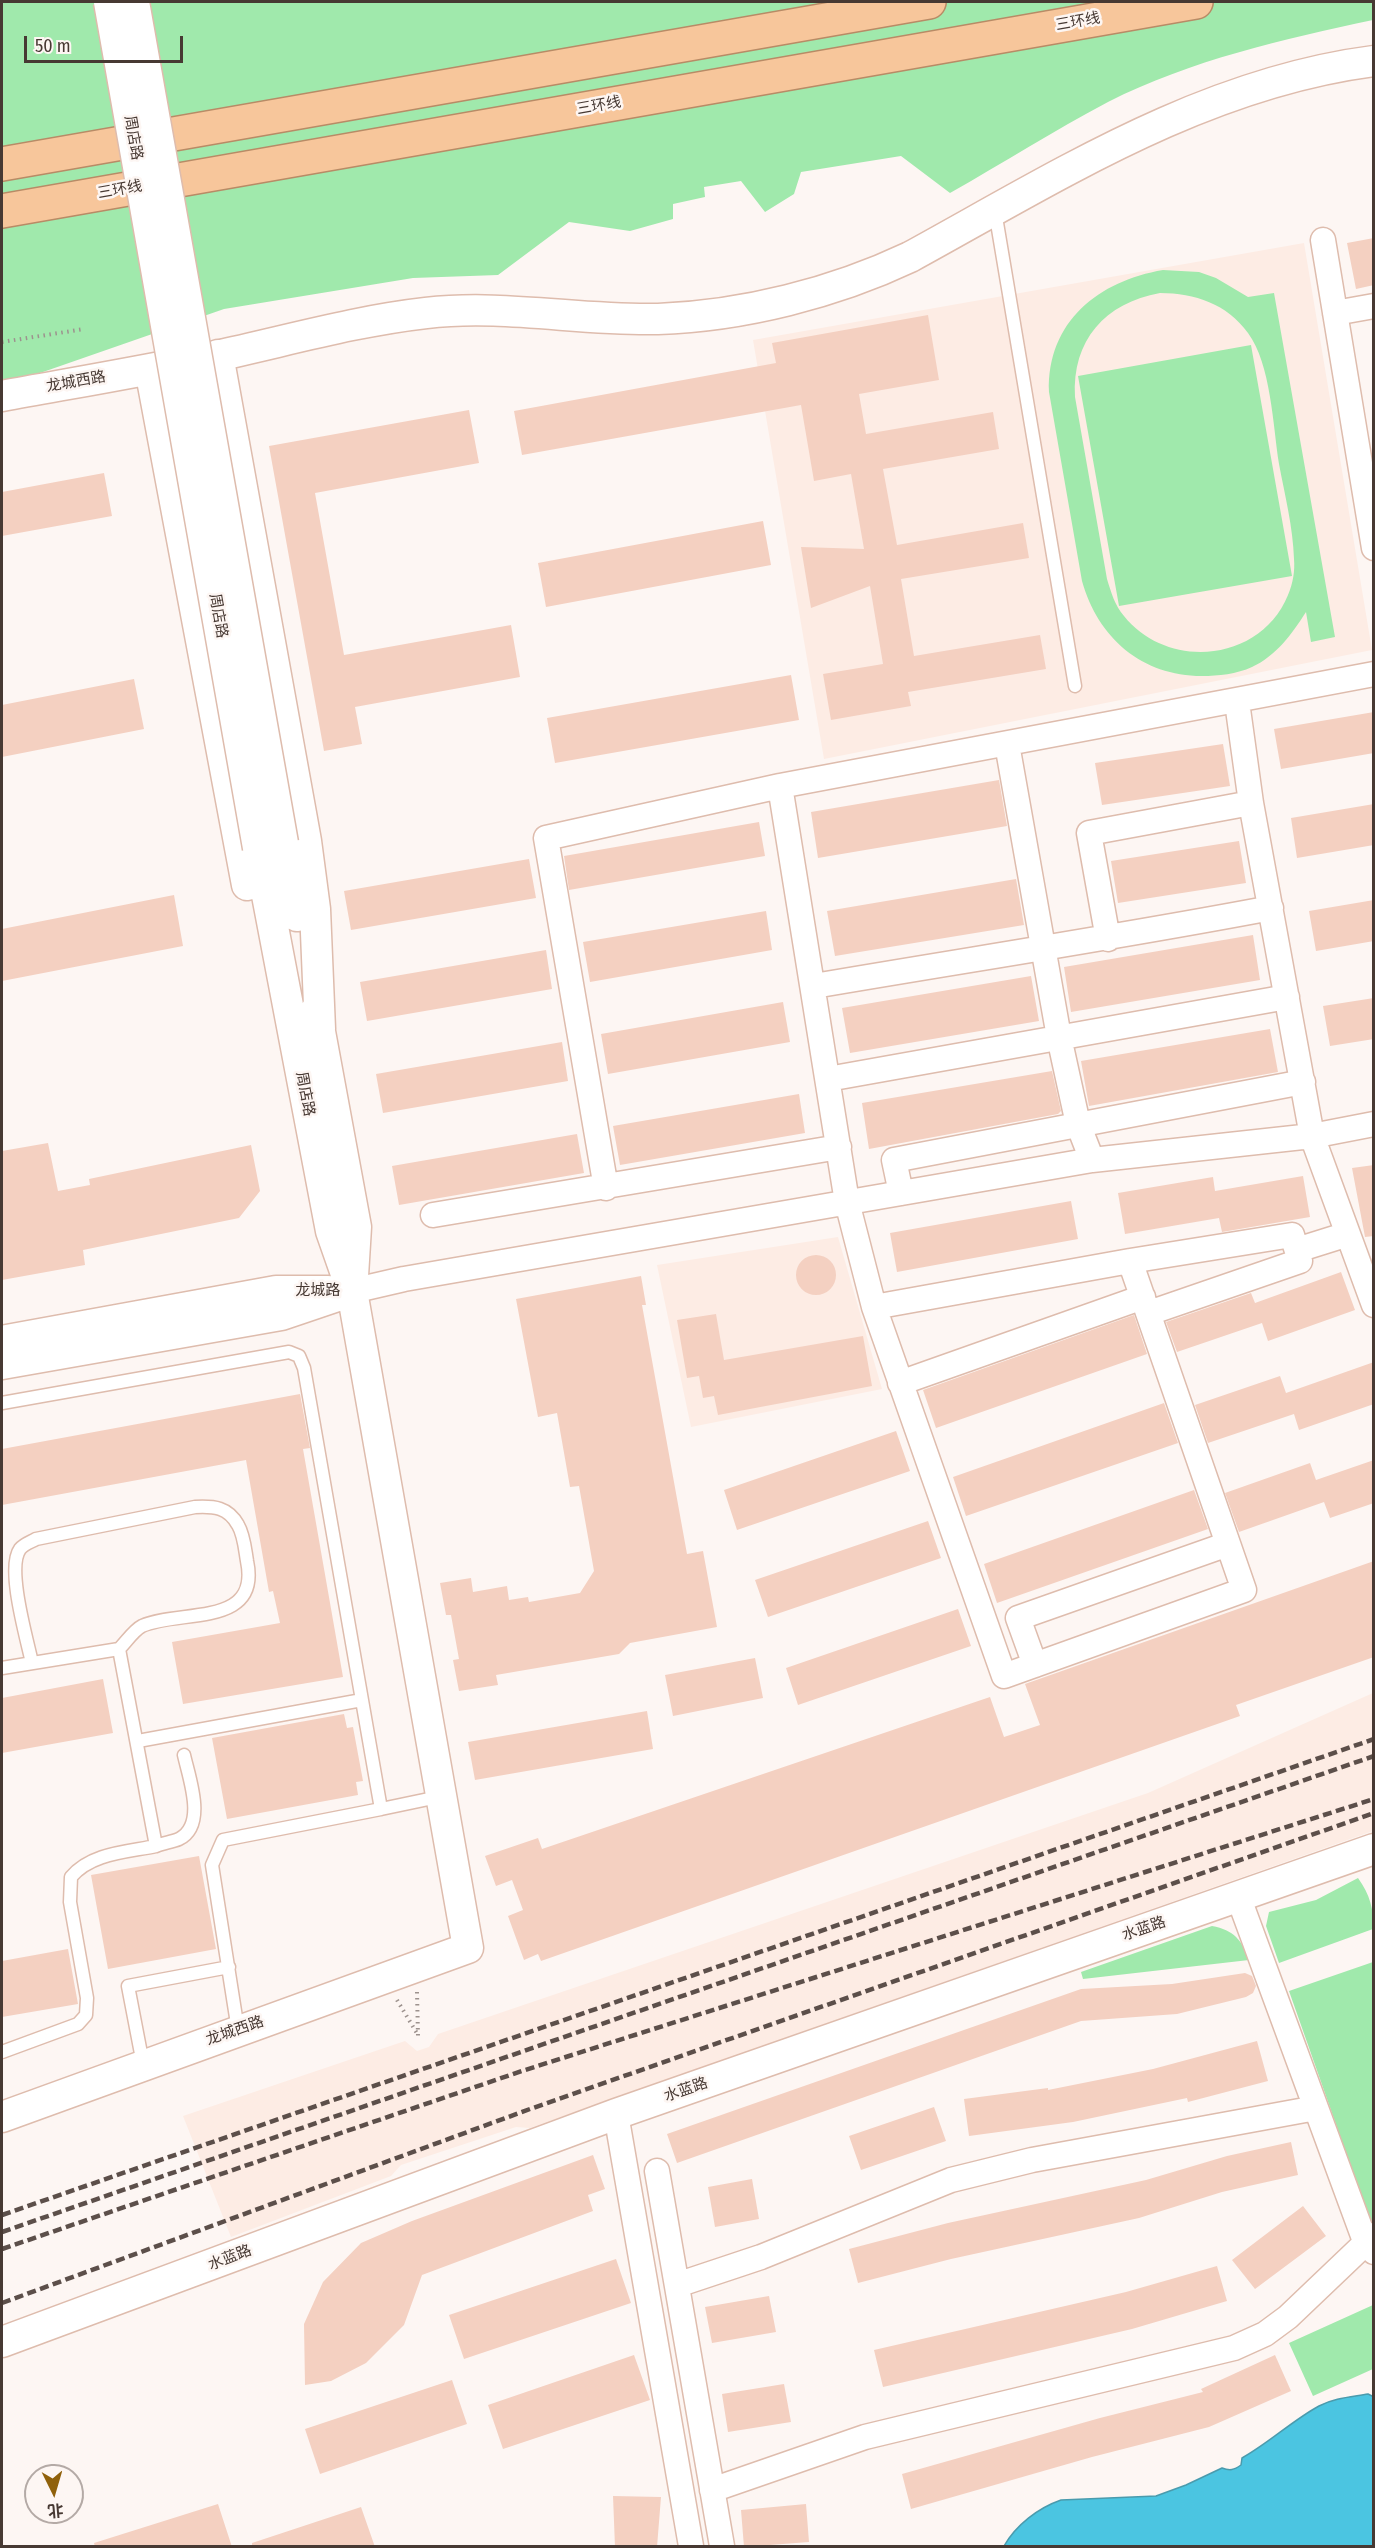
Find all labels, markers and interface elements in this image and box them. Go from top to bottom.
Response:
street label: 三环线 [1054,9,1102,35]
scale bar [27,24,186,62]
text: 50 m [35,35,71,57]
street label: 三环线 [575,93,623,119]
street label: 周店路 [120,114,146,162]
street label: 三环线 [96,177,144,203]
street label: 龙城西路 [45,368,107,396]
street label: 周店路 [205,592,231,640]
street label: 周店路 [292,1070,318,1118]
street label: 龙城路 [296,1282,340,1300]
street label: 水蓝路 [1120,1913,1168,1945]
street label: 龙城西路 [204,2013,266,2049]
street label: 水蓝路 [662,2074,710,2106]
street label: 水蓝路 [206,2242,254,2274]
north arrow [24,2464,84,2524]
text: 北 [47,2500,64,2521]

